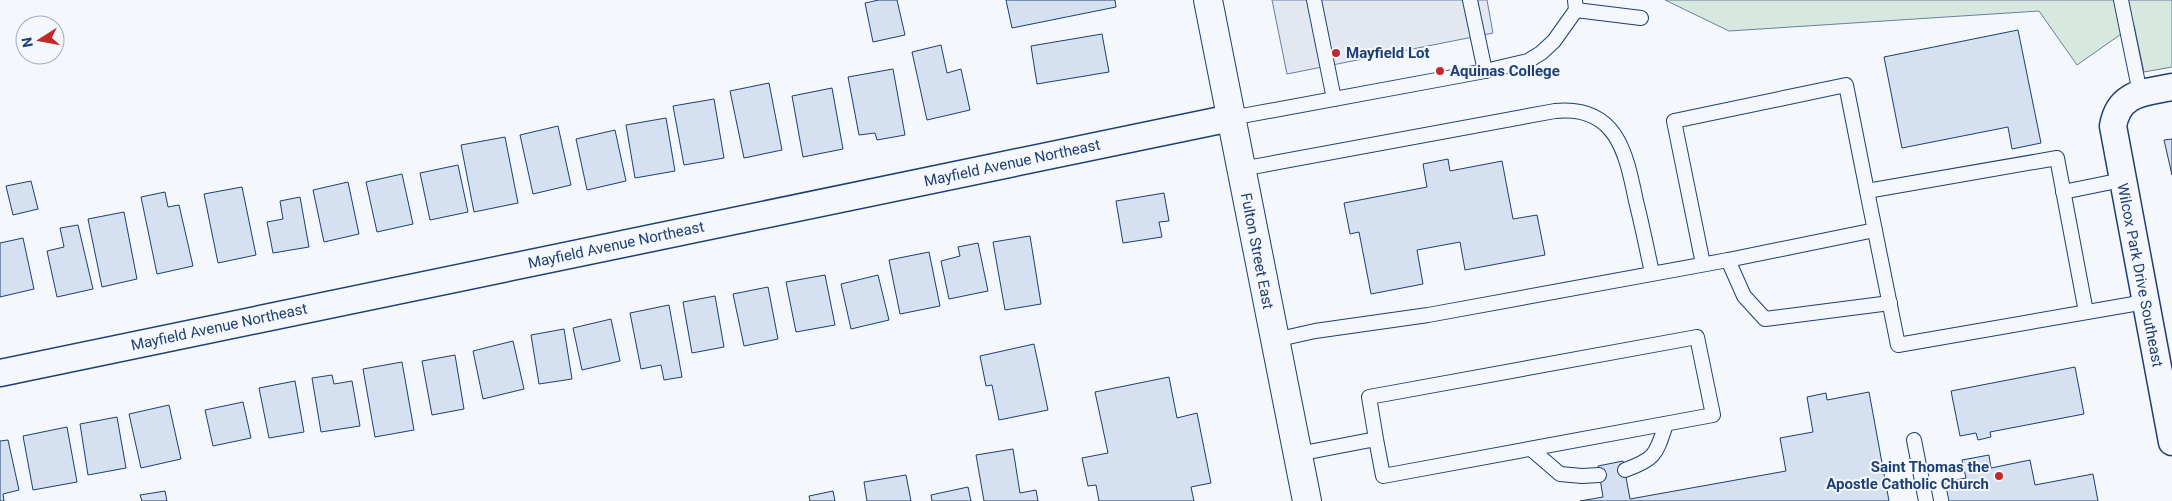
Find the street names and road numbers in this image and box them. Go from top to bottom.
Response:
street label: Mayfield Avenue Northeast [922,135,1102,190]
street label: Wilcox Park Drive Southeast [2113,181,2167,369]
street label: Fulton Street East [1237,191,1277,311]
street label: Mayfield Avenue Northeast [526,217,706,272]
street label: Mayfield Avenue Northeast [129,299,309,354]

